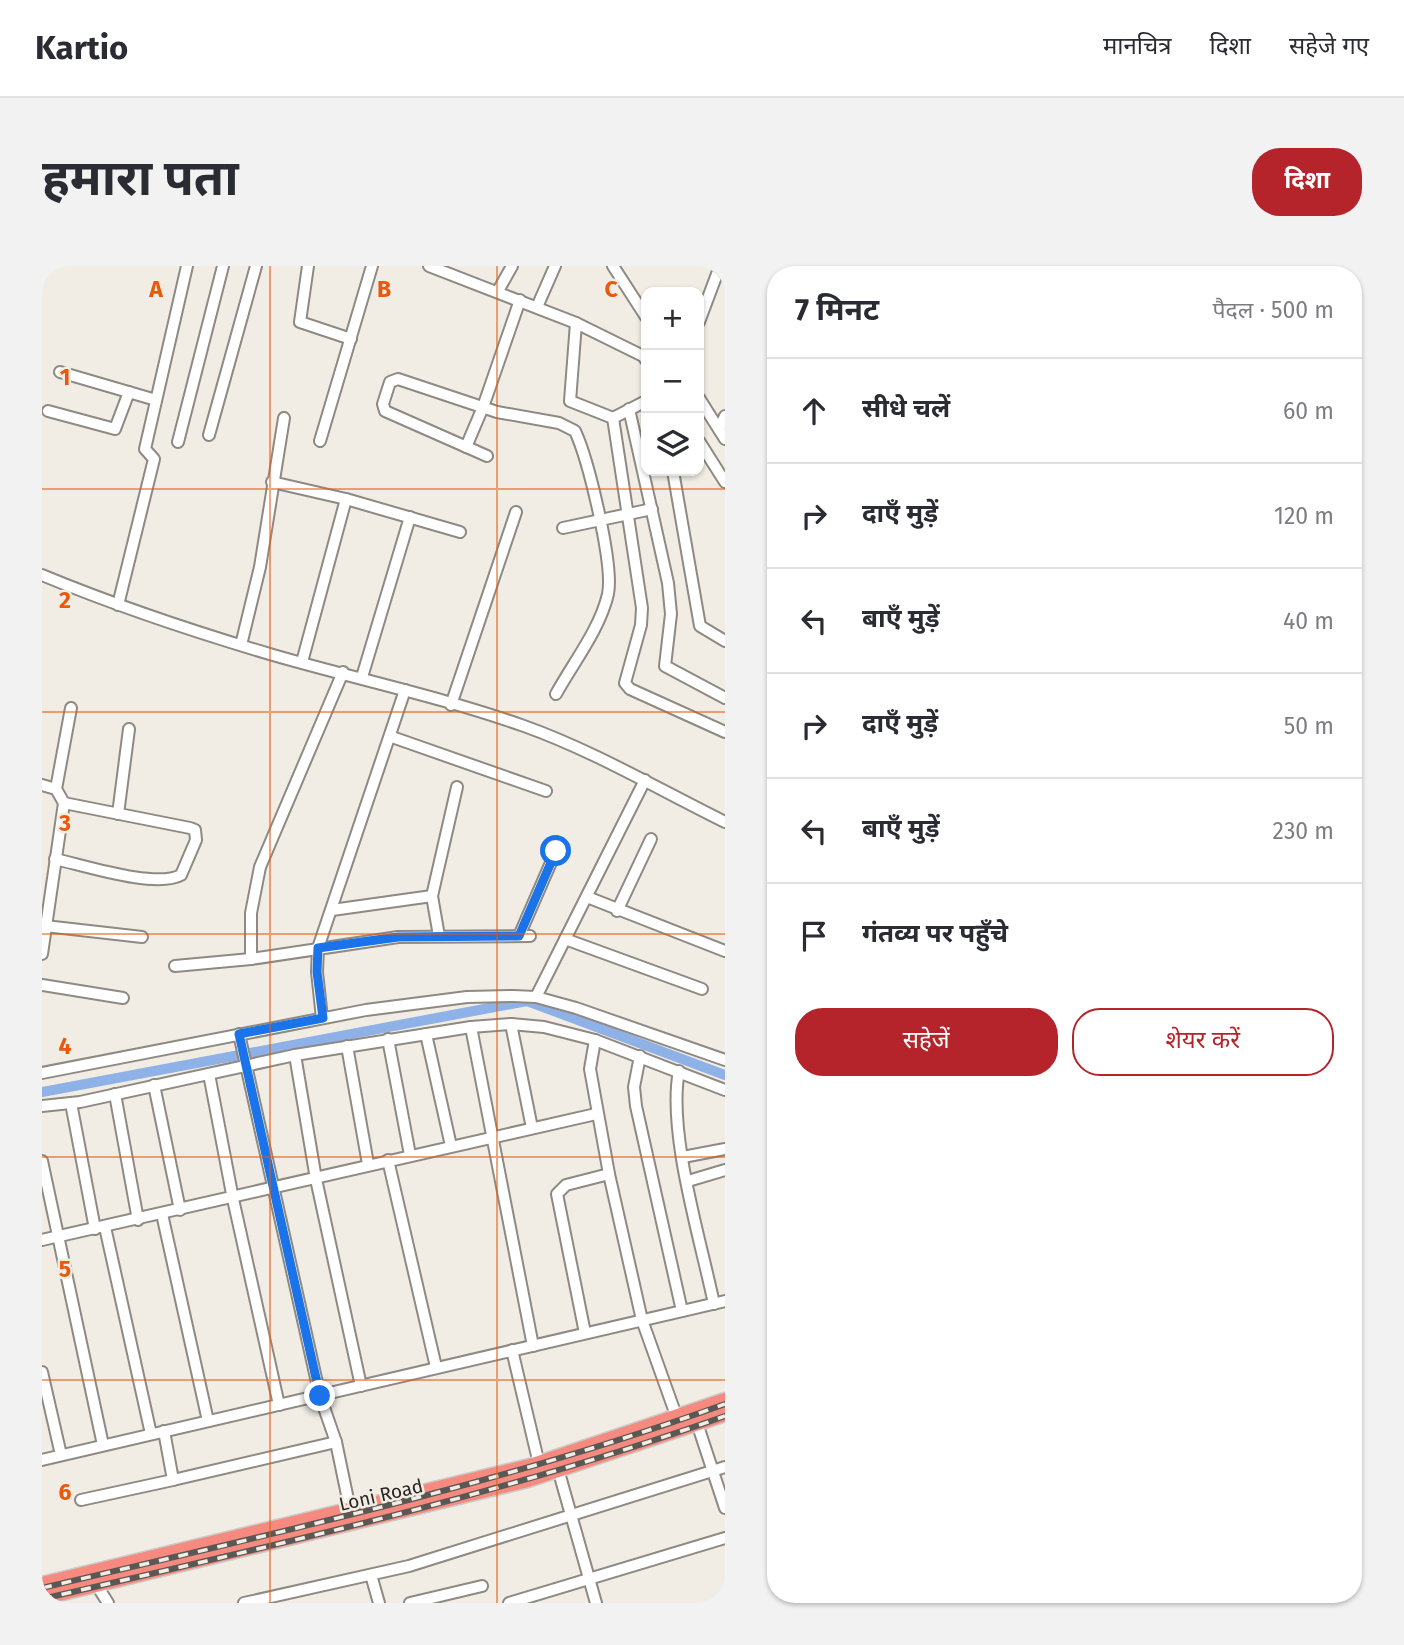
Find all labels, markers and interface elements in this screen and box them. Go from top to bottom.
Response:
text: Kartio [35,28,128,68]
text: मानचित्र [1103,32,1172,60]
text: दिशा [1210,32,1251,60]
text: सहेजे गए [1289,32,1369,60]
button: दिशा [1252,148,1362,216]
text: हमारा पता [42,149,239,208]
text: A [148,275,163,303]
text: B [377,275,391,303]
text: C [604,275,618,303]
map controls [641,287,704,476]
button: + [641,287,704,350]
text: 7 मिनट [795,292,879,328]
text: पैदल · 500 m [1212,296,1334,324]
button: − [641,350,704,413]
text: 1 [60,363,70,391]
icon: ahead [795,392,833,430]
text: सीधे चलें [862,393,950,424]
text: 60 m [1283,397,1334,425]
button: layers [641,413,704,476]
icon: right [795,497,833,535]
text: दाएँ मुड़ें [862,498,938,529]
text: 120 m [1274,502,1334,530]
text: 2 [59,586,71,614]
icon: left [795,602,833,640]
text: बाएँ मुड़ें [862,603,939,634]
text: 40 m [1283,607,1334,635]
icon: right [795,707,833,745]
text: दाएँ मुड़ें [862,708,938,739]
text: 50 m [1284,712,1334,740]
text: 3 [58,809,71,837]
icon: left [795,812,833,850]
text: बाएँ मुड़ें [862,813,939,844]
text: 230 m [1273,817,1334,845]
route start [540,835,571,866]
icon: arrive [795,917,833,955]
text: गंतव्य पर पहुँचे [862,918,1008,949]
button: सहेजें [795,1008,1058,1076]
button: शेयर करें [1072,1008,1334,1076]
text: 4 [59,1032,72,1060]
text: 5 [59,1255,71,1283]
route end [304,1380,335,1411]
street label: Loni Road [337,1474,425,1516]
text: 6 [59,1478,72,1506]

